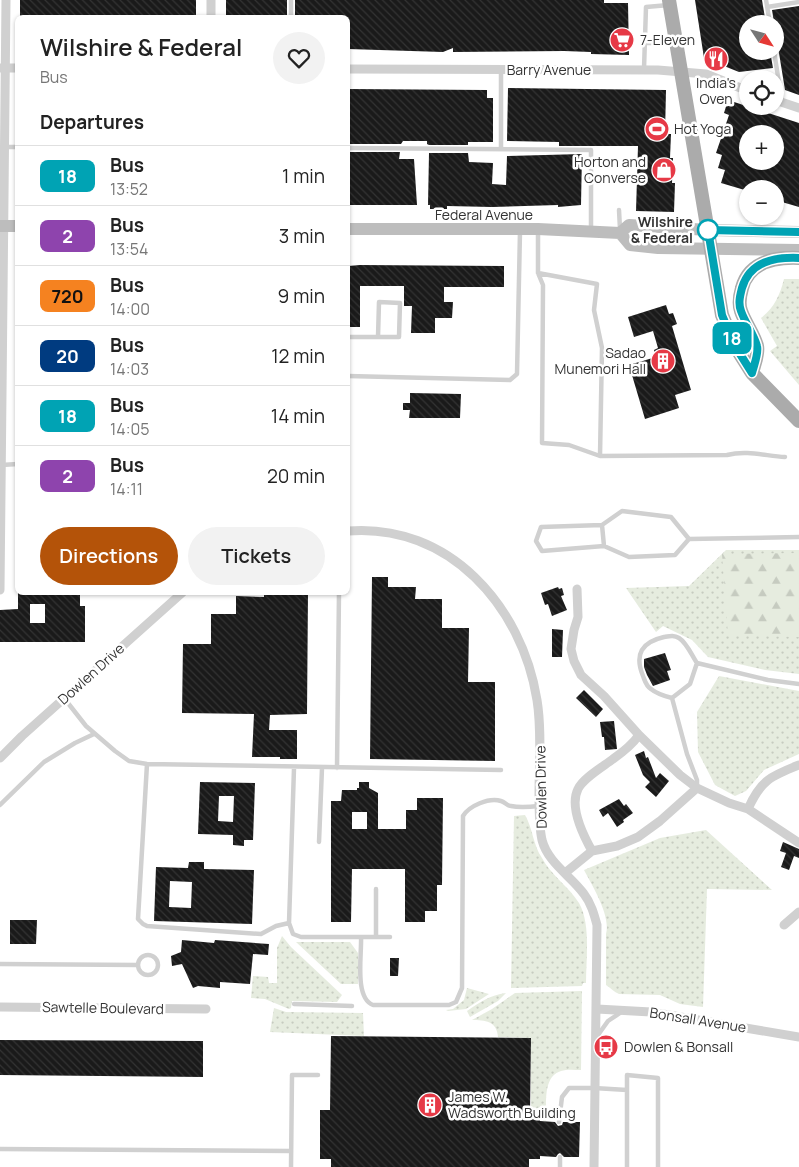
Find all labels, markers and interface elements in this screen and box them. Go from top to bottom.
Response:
north arrow [739,15,784,60]
map controls [739,15,784,225]
supermarket icon: 7-Eleven [609,27,635,53]
text: Wilshire & Federal [40,30,242,63]
place label: 7-Eleven [640,30,695,49]
button: heart [273,32,325,84]
restaurant icon: India's Oven [703,46,729,72]
street label: Barry Avenue [507,60,591,79]
text: Bus [40,66,68,88]
button: locate [739,70,784,115]
place label: India's Oven [696,73,736,108]
text: Departures [40,109,144,135]
sports icon: Hot Yoga [644,116,670,142]
place label: Hot Yoga [674,119,731,138]
button: + [739,125,784,170]
text: Bus [110,152,144,178]
place label: Horton and Converse [574,152,646,187]
shop icon: Horton and Converse [651,157,677,183]
text: 1 min [282,163,325,189]
text: 18 [58,164,77,188]
text: 13:52 [110,178,148,200]
button: − [739,180,784,225]
street label: Federal Avenue [435,205,533,224]
text: Bus [110,212,144,238]
place label: Wilshire & Federal [631,212,693,247]
marker: Wilshire & Federal [697,219,719,241]
text: 3 min [279,223,325,249]
text: 2 [62,224,73,248]
text: 13:54 [110,238,149,260]
text: Bus [110,272,144,298]
text: 9 min [278,283,325,309]
text: 720 [51,284,84,308]
text: 14:00 [110,298,150,320]
line badge: 18 [710,322,754,354]
text: 18 [723,326,741,350]
text: Bus [110,332,144,358]
text: 12 min [271,343,325,369]
place label: Sadao Munemori Hall [555,343,646,378]
text: 20 [56,344,79,368]
building icon: Sadao Munemori Hall [650,348,676,374]
text: 14:03 [110,358,149,380]
text: Bus [110,392,144,418]
text: 14 min [271,403,325,429]
text: 18 [58,404,77,428]
text: 14:05 [110,418,149,440]
text: Bus [110,452,144,478]
text: 20 min [267,463,325,489]
text: 2 [62,464,73,488]
text: 14:11 [110,478,143,500]
button: Directions [40,527,178,585]
button: Tickets [188,527,325,585]
street label: Dowlen Drive [53,639,128,709]
street label: Dowlen Drive [530,745,551,829]
street label: Sawtelle Boulevard [42,997,164,1018]
street label: Bonsall Avenue [648,1002,748,1037]
bus stop icon: Dowlen & Bonsall [593,1034,619,1060]
place label: Dowlen & Bonsall [624,1037,733,1056]
place label: James W. Wadsworth Building [448,1087,576,1122]
building icon: James W. Wadsworth Building [417,1092,443,1118]

